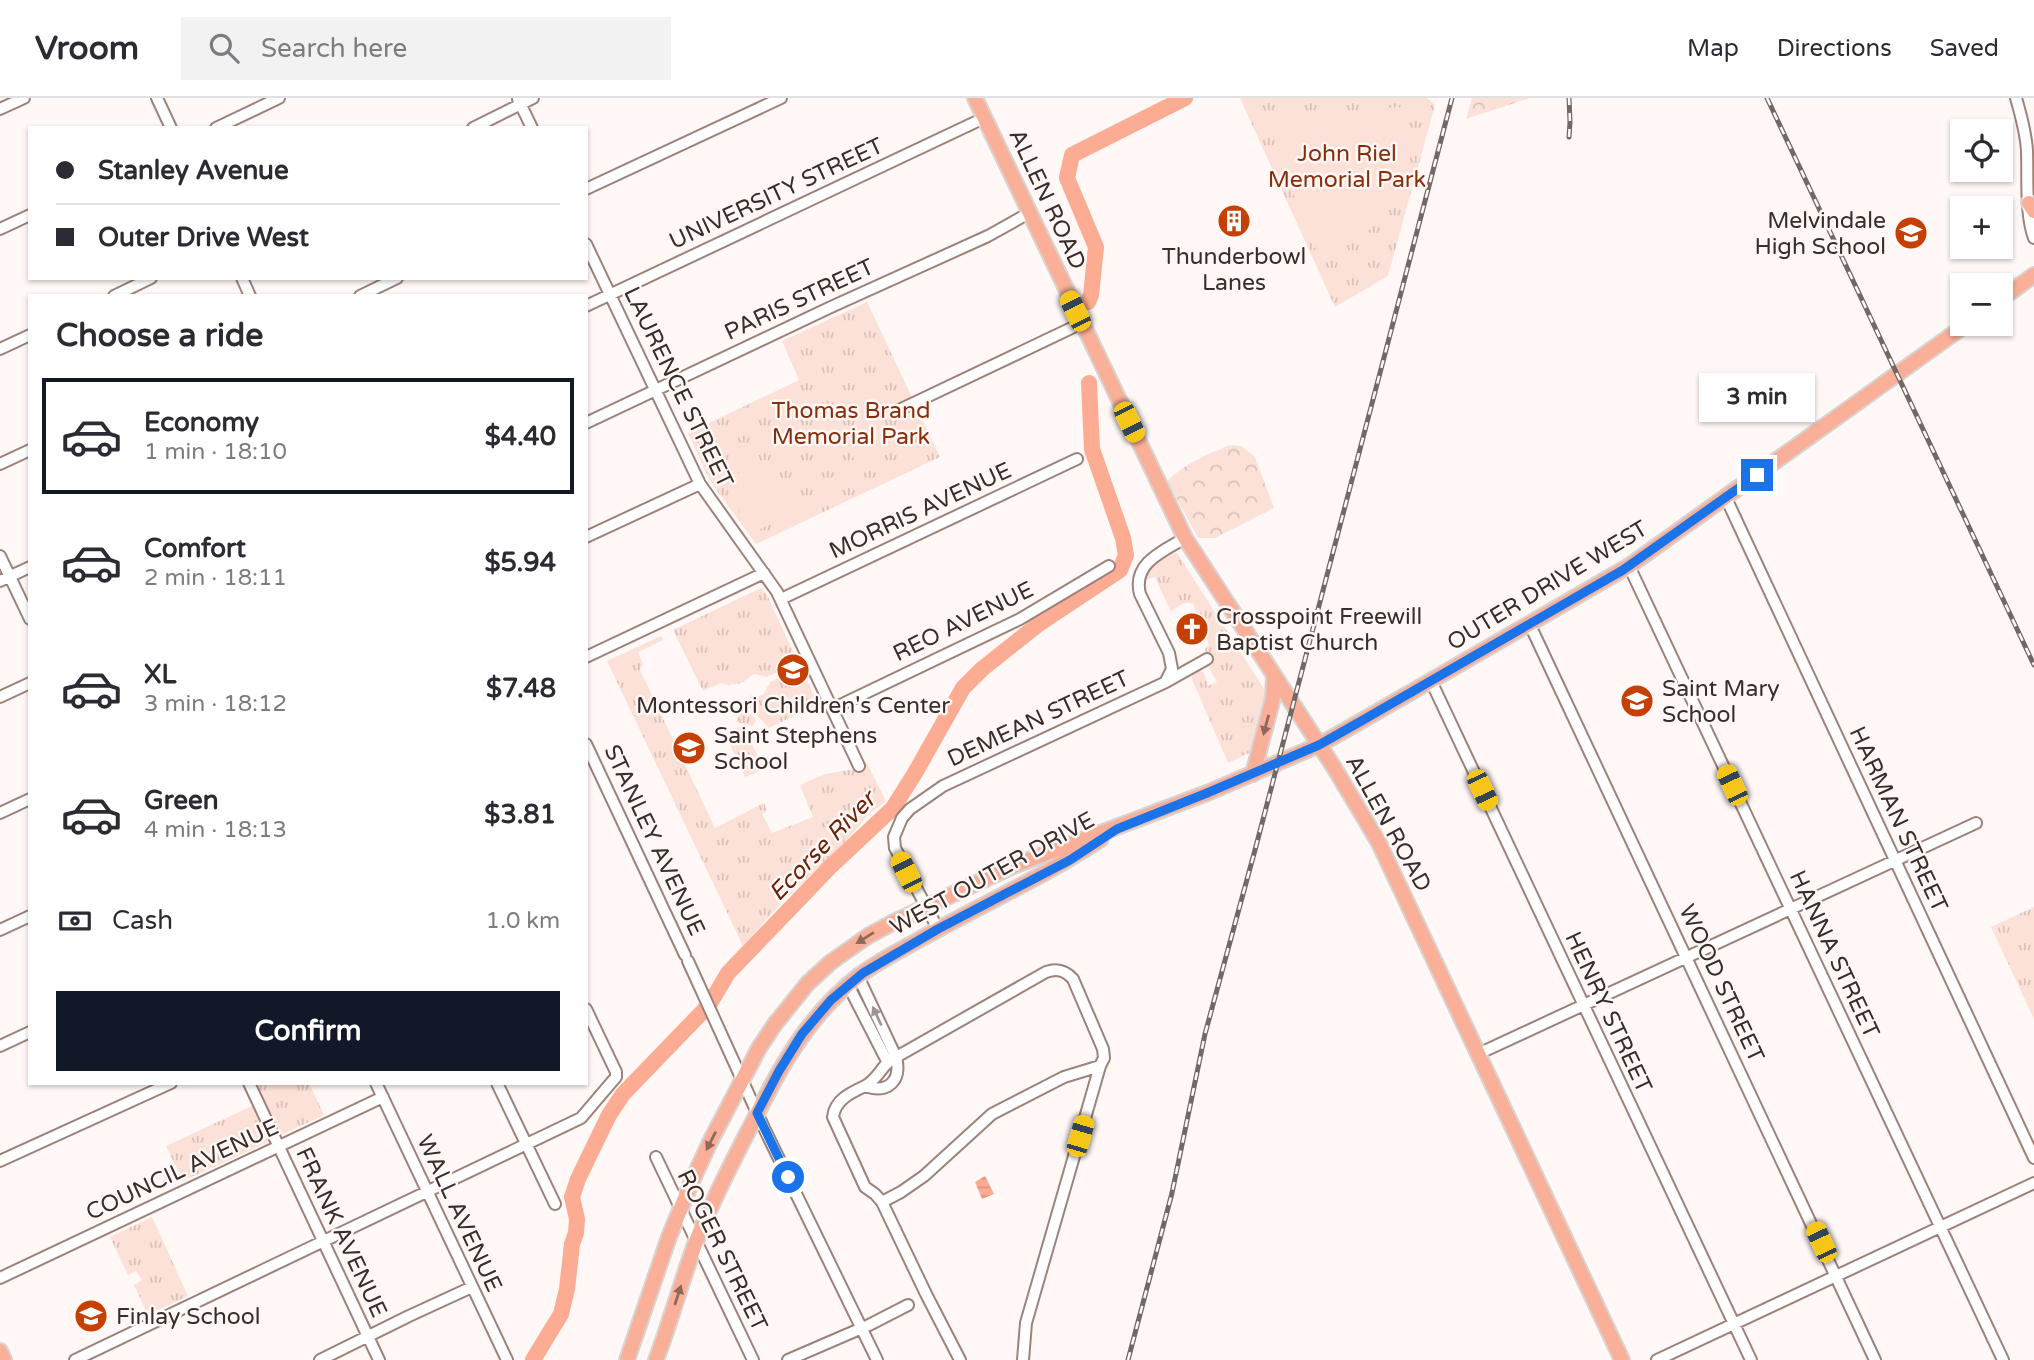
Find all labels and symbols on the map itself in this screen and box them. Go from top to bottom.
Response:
street label: ALLEN ROAD [1002,125,1092,274]
street label: UNIVERSITY STREET [665,132,888,256]
park label: John Riel Memorial Park [1268,140,1426,194]
building icon: Thunderbowl Lanes [1215,202,1253,240]
place label: Melvindale High School [1755,207,1886,261]
school or university icon: Melvindale High School [1892,214,1930,252]
place label: Thunderbowl Lanes [1162,243,1306,297]
street label: PARIS STREET [720,253,879,347]
street label: LAURENCE STREET [617,282,739,493]
car [1057,288,1094,334]
callout: 3 min [1699,374,1815,422]
park label: Thomas Brand Memorial Park [772,397,930,451]
car [1111,399,1148,445]
street label: MORRIS AVENUE [825,456,1016,565]
route end [1741,459,1773,491]
street label: OUTER DRIVE WEST [1442,515,1653,657]
street label: REO AVENUE [889,576,1038,668]
place label: Crosspoint Freewill Baptist Church [1216,603,1422,657]
church icon: Crosspoint Freewill Baptist Church [1173,610,1211,648]
school or university icon: Montessori Children's Center [774,651,812,689]
street label: DEMEAN STREET [943,664,1134,773]
place label: Saint Mary School [1662,675,1780,729]
school or university icon: Saint Mary School [1618,682,1656,720]
place label: Montessori Children's Center [636,692,950,720]
one-way arrow [1260,715,1271,737]
place label: Saint Stephens School [714,722,877,776]
street label: HARMAN STREET [1843,722,1953,917]
school or university icon: Saint Stephens School [670,729,708,767]
street label: STANLEY AVENUE [598,740,711,940]
street label: ALLEN ROAD [1339,750,1437,897]
car [1714,762,1751,808]
car [1464,767,1501,813]
water label: Ecorse River [763,783,884,907]
street label: WEST OUTER DRIVE [885,806,1100,942]
car [888,849,925,895]
street label: HANNA STREET [1783,866,1885,1043]
street label: WOOD STREET [1672,900,1770,1067]
street label: HENRY STREET [1559,927,1658,1097]
one-way arrow [855,932,875,945]
one-way arrow [872,1006,883,1026]
street label: COUNCIL AVENUE [82,1113,283,1227]
car [1065,1113,1096,1159]
street label: WALL AVENUE [410,1130,508,1296]
one-way arrow [706,1131,717,1151]
street label: FRANK AVENUE [289,1143,393,1322]
route start [772,1161,804,1193]
street label: ROGER STREET [671,1165,773,1336]
car [1803,1219,1840,1265]
one-way arrow [673,1285,684,1306]
school or university icon: Finlay School [72,1297,110,1335]
place label: Finlay School [116,1303,260,1331]

